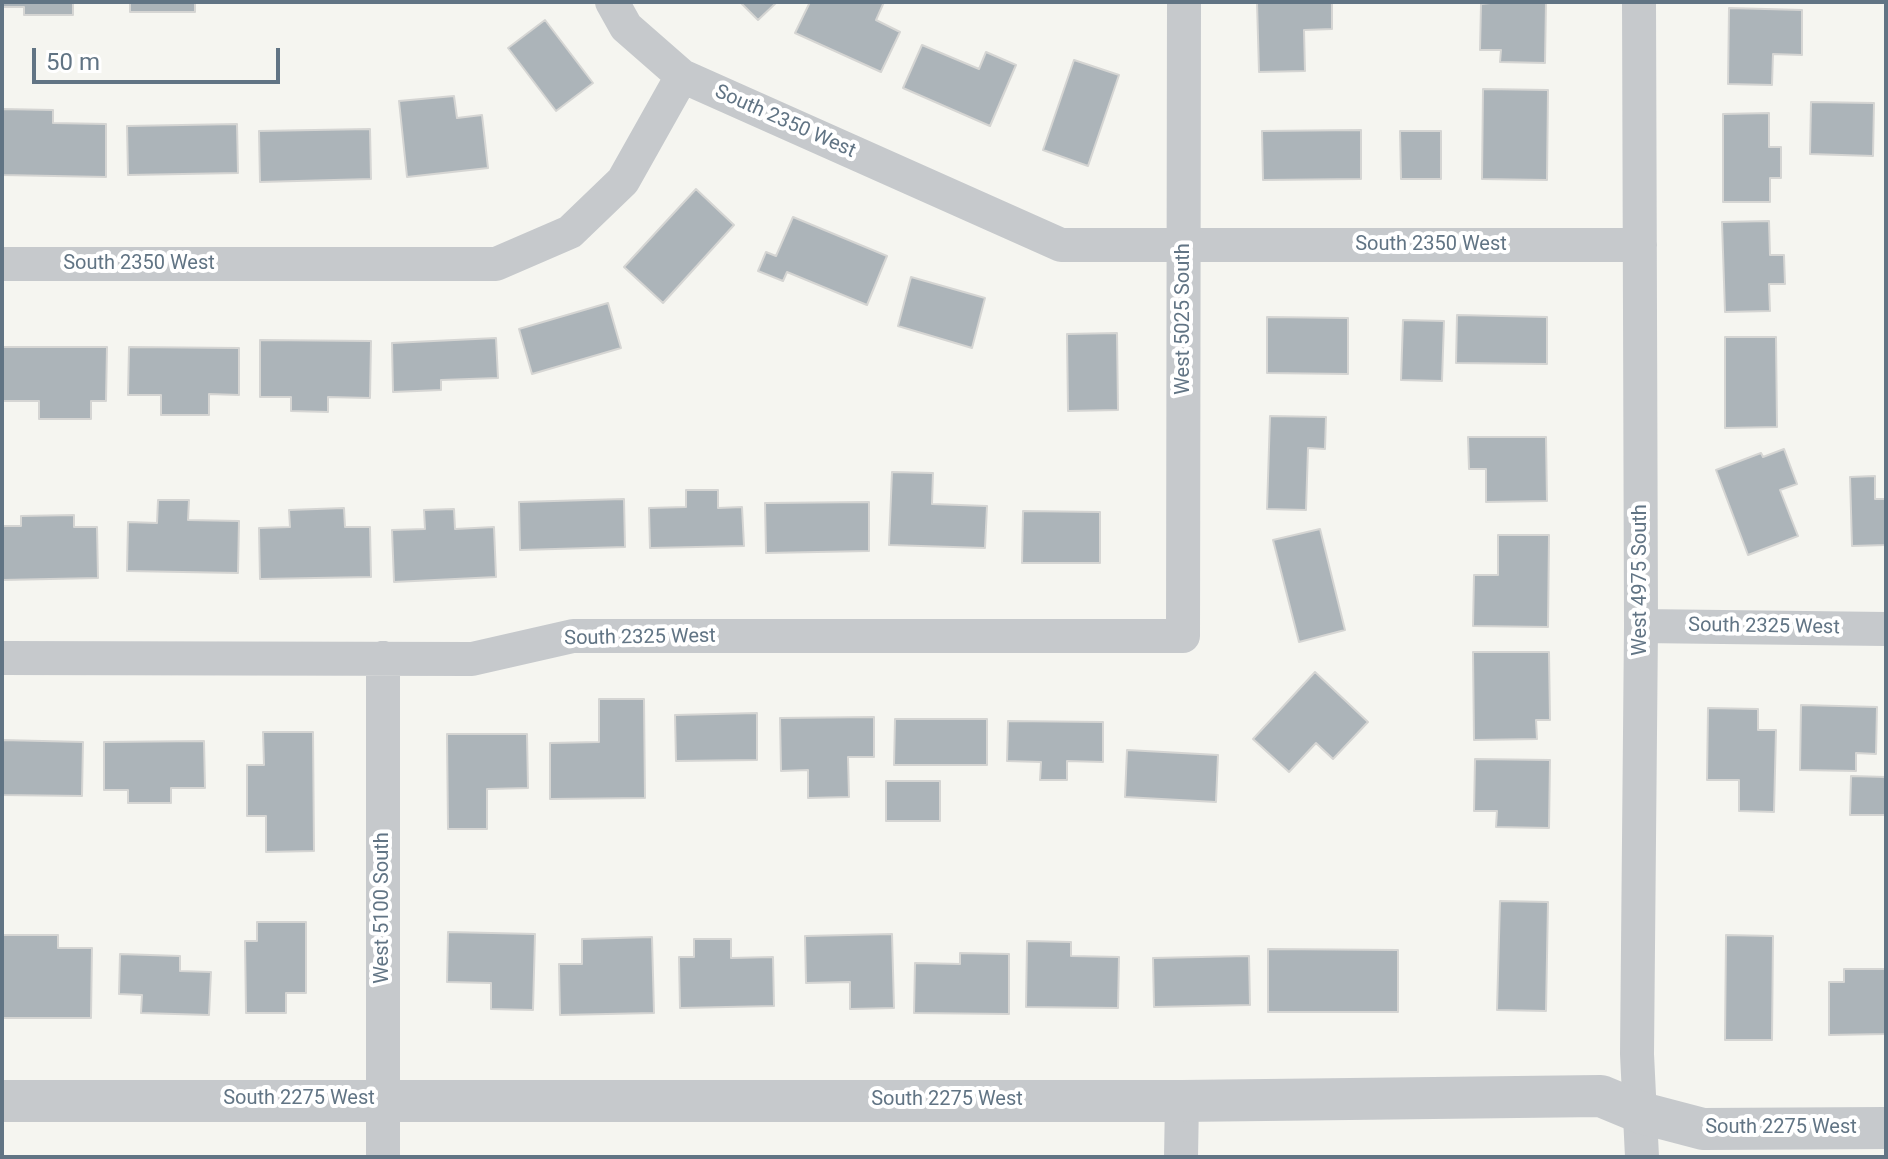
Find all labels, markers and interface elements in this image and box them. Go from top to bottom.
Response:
scale bar [36,32,284,82]
text: 50 m [46,48,100,76]
street label: South 2350 West [711,80,859,164]
street label: South 2350 West [1355,233,1507,257]
street label: West 5025 South [1172,243,1196,395]
street label: South 2350 West [63,252,215,276]
street label: West 4975 South [1629,504,1653,656]
street label: South 2325 West [1688,614,1840,640]
street label: South 2325 West [564,625,716,651]
street label: West 5100 South [371,832,395,984]
street label: South 2275 West [223,1087,375,1111]
street label: South 2275 West [871,1088,1023,1112]
street label: South 2275 West [1705,1116,1857,1140]

